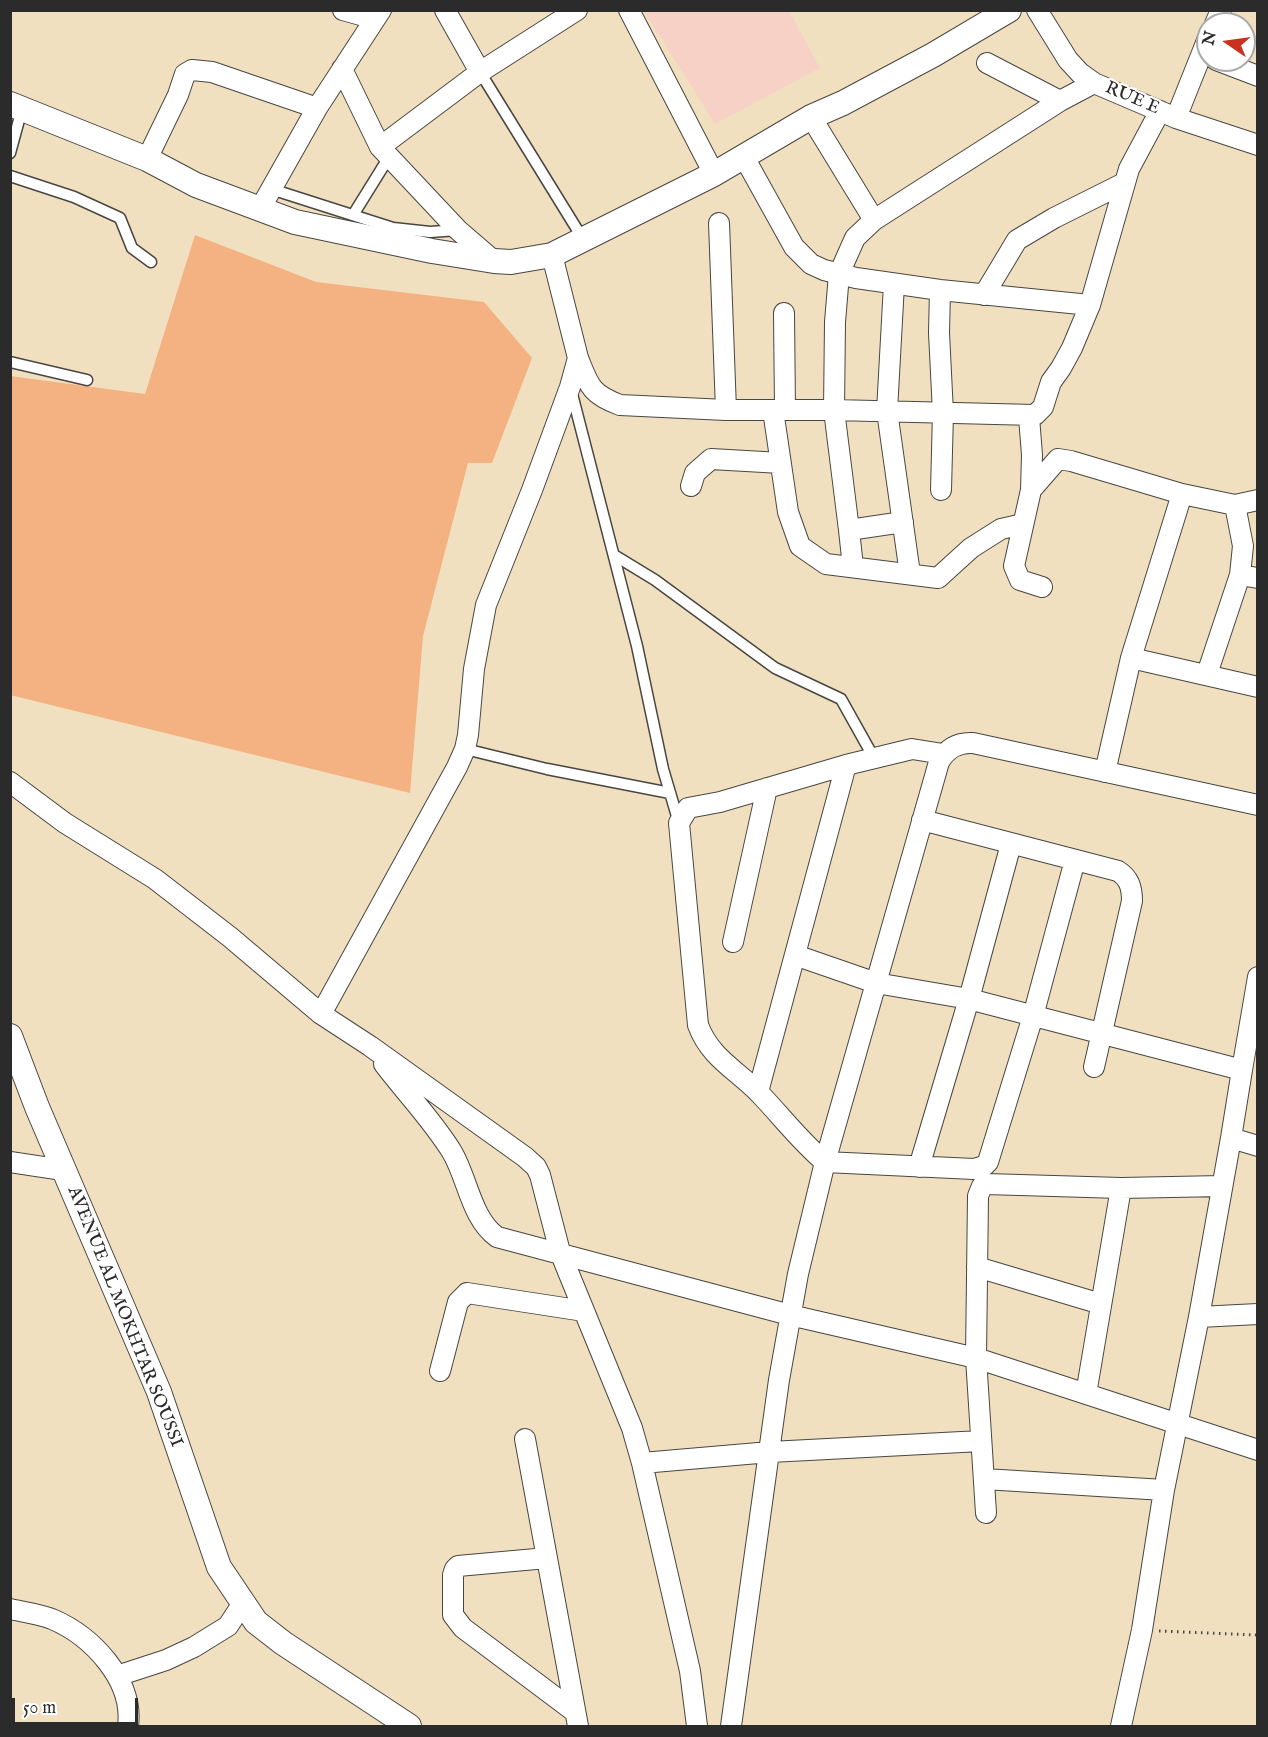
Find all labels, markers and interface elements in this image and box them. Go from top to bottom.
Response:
north arrow [1196,12,1256,72]
text: N [1199,29,1222,47]
street label: RUE E [1101,78,1163,120]
street label: AVENUE AL MOKHTAR SOUSSI [62,1183,186,1451]
scale bar [15,1686,141,1724]
text: 50 m [23,1697,56,1720]

